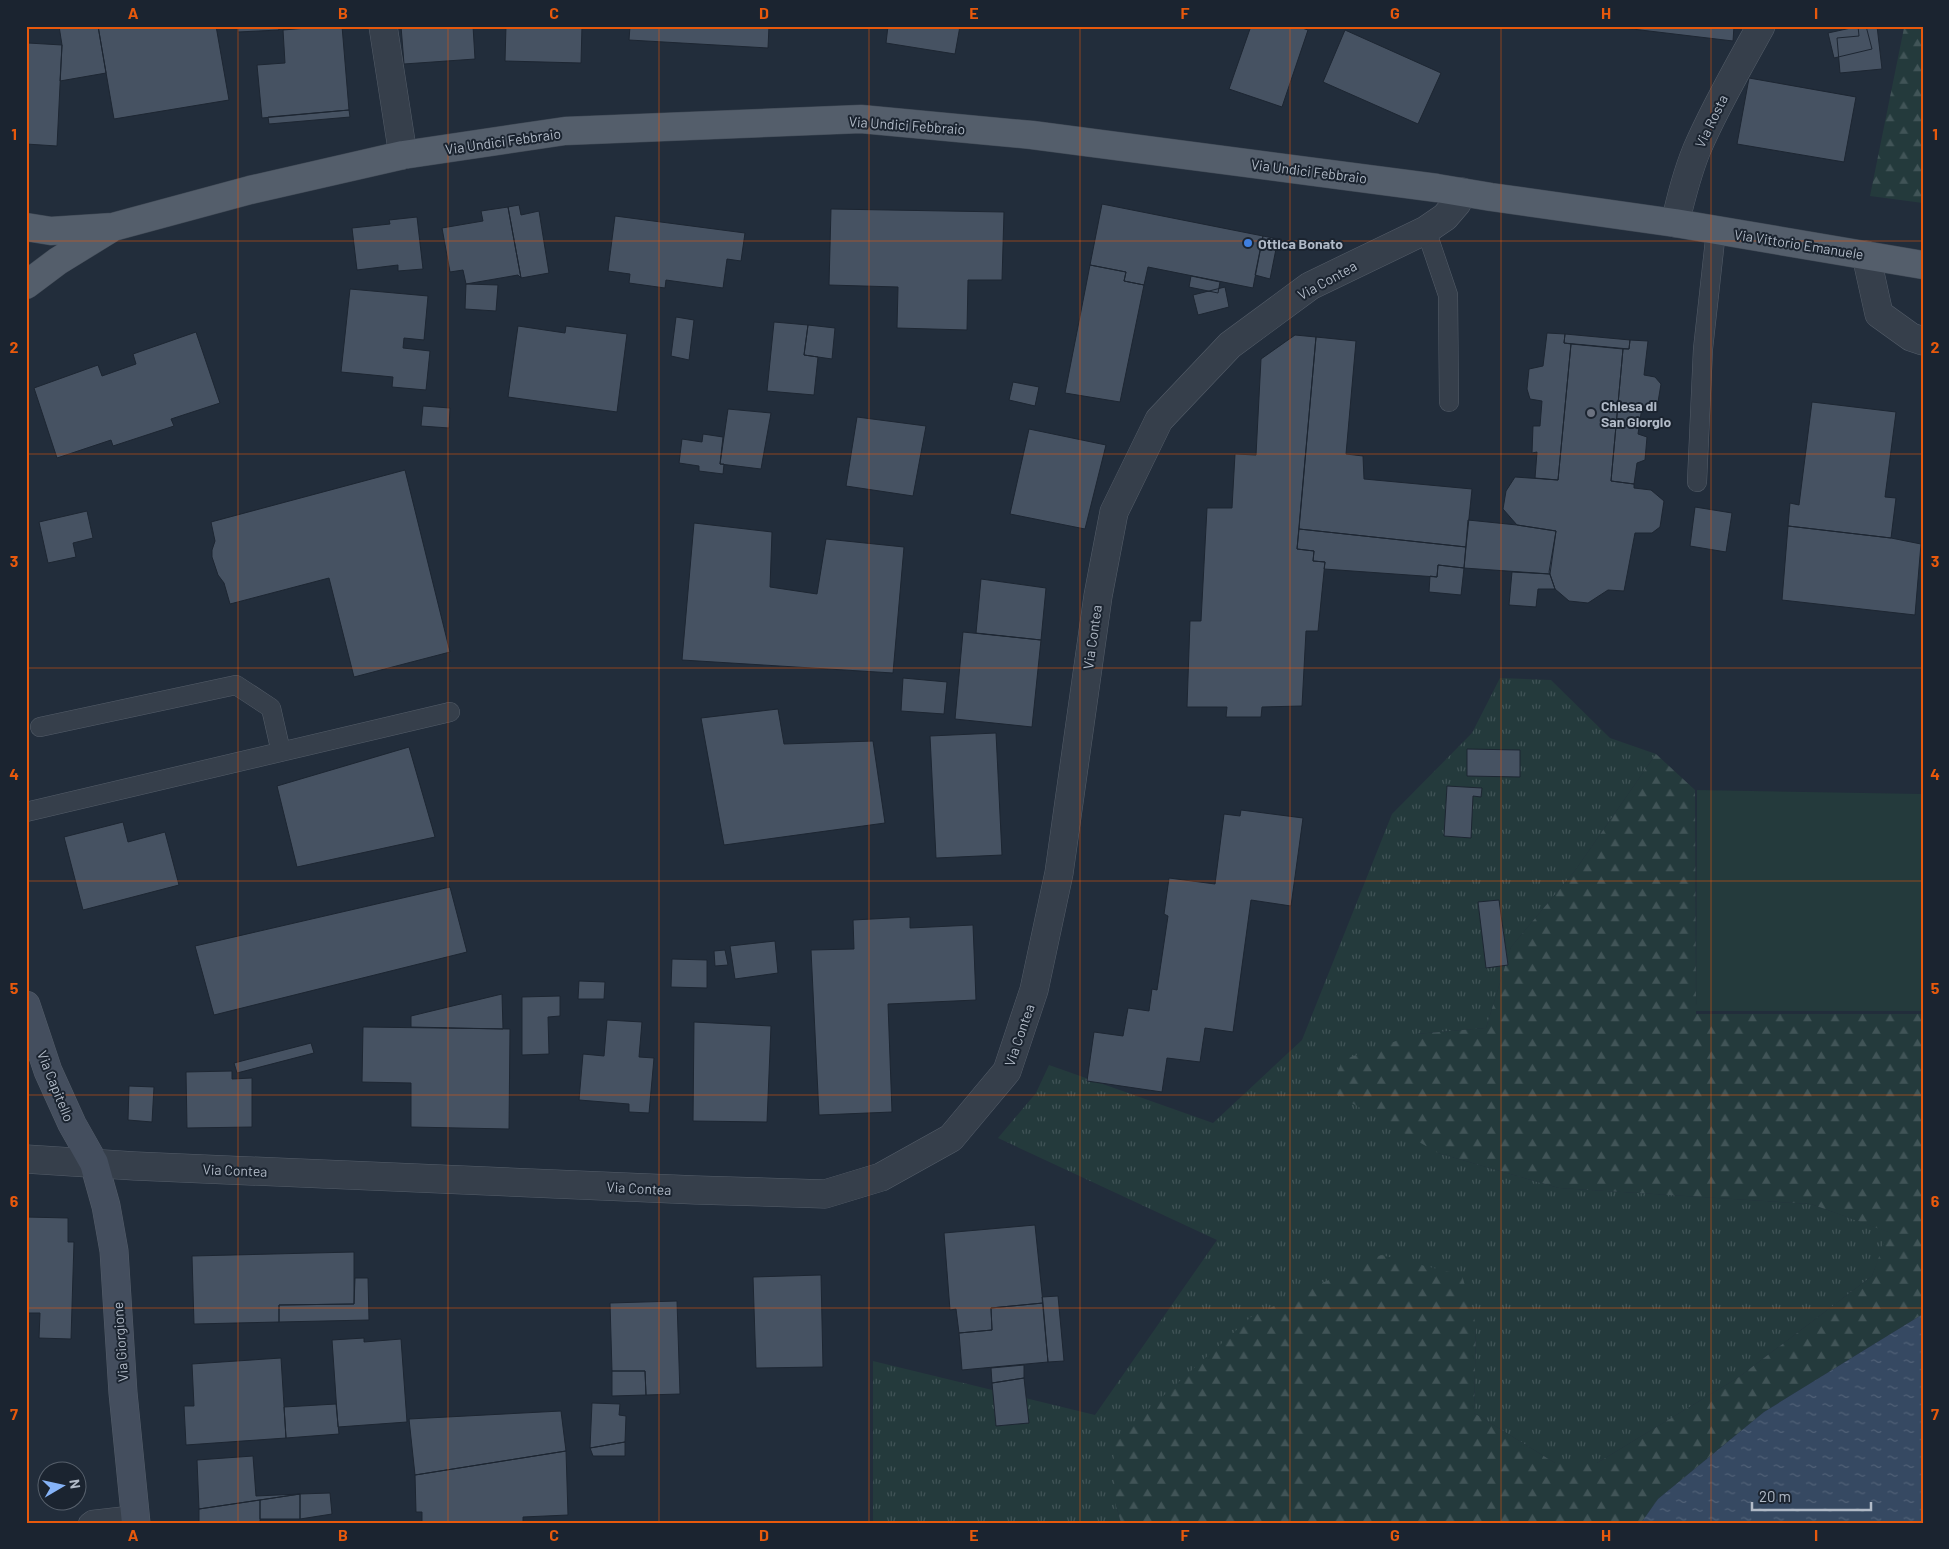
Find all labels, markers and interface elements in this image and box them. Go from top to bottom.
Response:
text: A [128,3,139,22]
text: B [338,3,348,22]
text: C [549,3,559,22]
text: D [759,3,769,22]
text: E [969,3,979,22]
text: F [1181,3,1190,22]
text: G [1390,3,1400,22]
text: H [1601,3,1611,22]
text: I [1814,3,1818,22]
street label: Via Rosta [1691,92,1731,150]
street label: Via Undici Febbraio [848,112,966,138]
text: 1 [11,124,17,143]
street label: Via Undici Febbraio [444,124,562,158]
text: 1 [1932,124,1938,143]
street label: Via Undici Febbraio [1250,155,1368,187]
street label: Via Vittorio Emanuele [1733,225,1865,263]
place label: Ottica Bonato [1258,235,1343,252]
marker: Ottica Bonato [1242,237,1254,249]
street label: Via Contea [1295,257,1359,303]
text: 2 [10,337,19,356]
text: 2 [1931,337,1940,356]
place label: Chiesa di San Giorgio [1601,397,1671,430]
marker: Chiesa di San Giorgio [1585,407,1597,419]
text: 3 [10,551,18,570]
text: 3 [1931,551,1939,570]
street label: Via Contea [1079,604,1105,670]
text: 4 [9,764,19,783]
text: 4 [1930,764,1940,783]
text: 5 [10,978,19,997]
text: 5 [1931,978,1940,997]
street label: Via Contea [1000,1002,1038,1068]
street label: Via Capitello [34,1048,78,1124]
street label: Via Contea [202,1160,268,1180]
street label: Via Contea [606,1178,672,1198]
text: 6 [10,1191,19,1210]
text: 6 [1931,1191,1940,1210]
street label: Via Giorgione [109,1301,131,1383]
text: 7 [10,1404,18,1423]
text: 7 [1931,1404,1939,1423]
north arrow [38,1462,88,1512]
text: N [66,1478,84,1490]
scale bar [1752,1479,1870,1511]
text: 20 m [1759,1487,1791,1505]
text: A [128,1525,139,1544]
text: B [338,1525,348,1544]
text: C [549,1525,559,1544]
text: D [759,1525,769,1544]
text: E [969,1525,979,1544]
text: F [1181,1525,1190,1544]
text: G [1390,1525,1400,1544]
text: H [1601,1525,1611,1544]
text: I [1814,1525,1818,1544]

